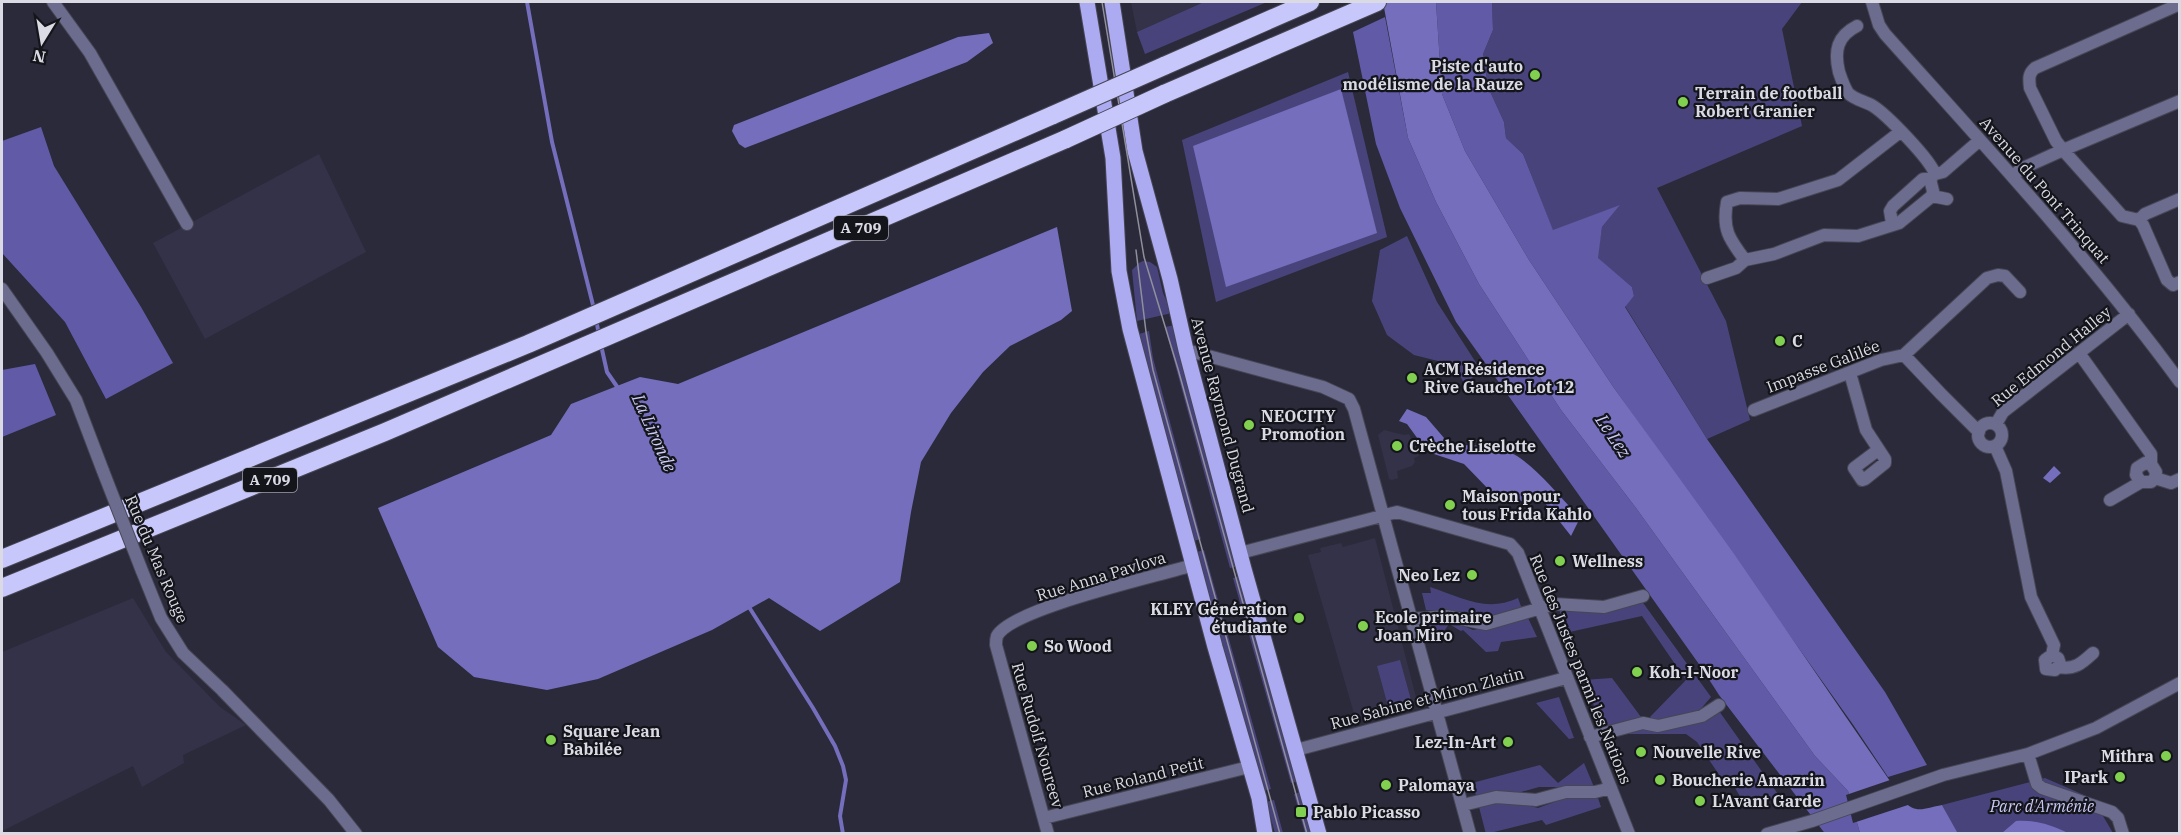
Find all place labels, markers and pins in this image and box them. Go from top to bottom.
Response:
place label: Piste d'auto modélisme de la Rauze [1343,56,1523,94]
marker: Piste d'auto modélisme de la Rauze [1528,68,1542,82]
place label: Terrain de football Robert Granier [1695,83,1842,121]
marker: Terrain de football Robert Granier [1676,95,1690,109]
place label: C [1792,331,1803,351]
marker: C [1773,334,1787,348]
place label: ACM Résidence Rive Gauche Lot 12 [1424,359,1575,397]
marker: ACM Résidence Rive Gauche Lot 12 [1405,371,1419,385]
place label: NEOCITY Promotion [1261,406,1346,444]
marker: NEOCITY Promotion [1242,418,1256,432]
place label: Crèche Liselotte [1409,436,1536,456]
marker: Crèche Liselotte [1390,439,1404,453]
place label: Maison pour tous Frida Kahlo [1462,486,1592,524]
marker: Maison pour tous Frida Kahlo [1443,498,1457,512]
place label: Wellness [1572,551,1643,571]
marker: Wellness [1553,554,1567,568]
place label: Neo Lez [1398,565,1460,585]
marker: Neo Lez [1465,568,1479,582]
place label: KLEY Génération étudiante [1150,599,1287,637]
place label: Ecole primaire Joan Miro [1375,607,1492,645]
marker: KLEY Génération étudiante [1292,611,1306,625]
marker: Ecole primaire Joan Miro [1356,619,1370,633]
place label: So Wood [1044,636,1112,656]
marker: So Wood [1025,639,1039,653]
place label: Koh-I-Noor [1649,662,1739,682]
marker: Koh-I-Noor [1630,665,1644,679]
place label: Square Jean Babilée [563,721,661,759]
place label: Lez-In-Art [1415,732,1496,752]
marker: Square Jean Babilée [544,733,558,747]
marker: Lez-In-Art [1501,735,1515,749]
place label: Nouvelle Rive [1653,742,1761,762]
marker: Nouvelle Rive [1634,745,1648,759]
place label: Mithra [2101,746,2154,766]
marker: Mithra [2159,749,2173,763]
place label: IPark [2064,767,2108,787]
place label: Boucherie Amazrin [1672,770,1825,790]
marker: IPark [2113,770,2127,784]
marker: Boucherie Amazrin [1653,773,1667,787]
place label: Palomaya [1398,775,1475,795]
marker: Palomaya [1379,778,1393,792]
place label: L'Avant Garde [1712,791,1821,811]
marker: L'Avant Garde [1693,794,1707,808]
place label: Pablo Picasso [1313,802,1420,822]
marker: Pablo Picasso [1294,805,1308,819]

